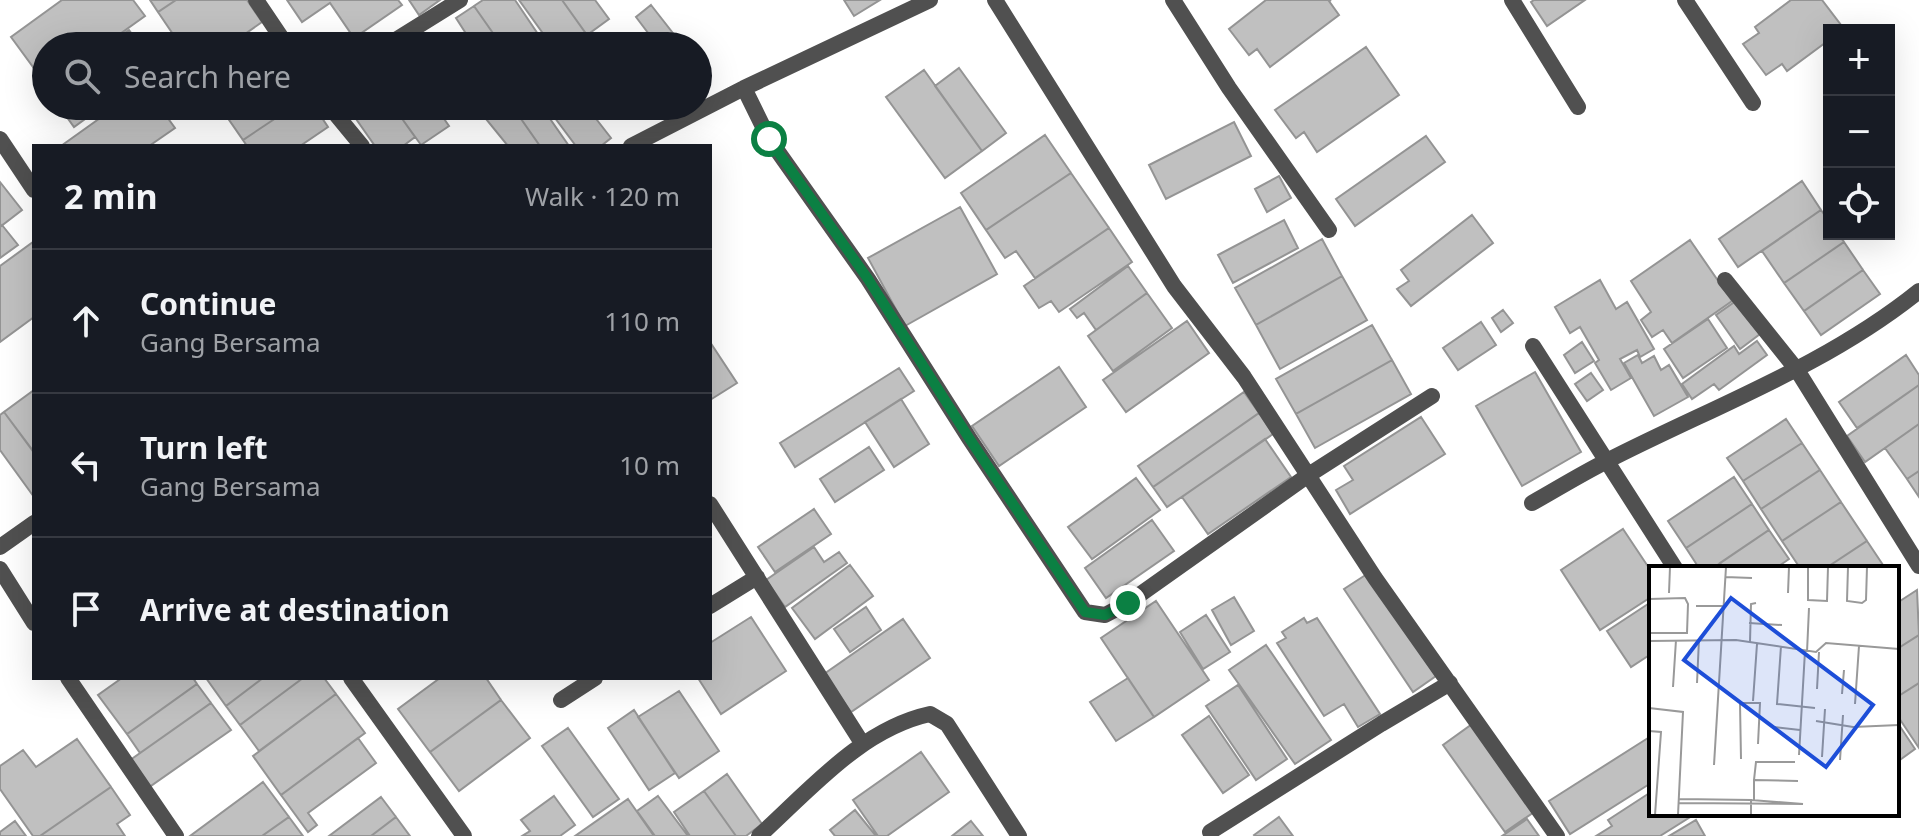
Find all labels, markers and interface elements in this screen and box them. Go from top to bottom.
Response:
map controls [1823,24,1895,240]
button: + [1823,24,1895,96]
search box [32,32,712,120]
icon: search [60,54,104,98]
text: Search here [124,56,291,97]
button: − [1823,96,1895,168]
route start [751,121,787,157]
button: locate [1823,168,1895,240]
text: 2 min [64,173,158,219]
text: Walk · 120 m [525,178,680,214]
text: Continue [140,283,276,324]
icon: ahead [64,299,108,343]
text: 110 m [604,303,680,339]
text: Gang Bersama [140,324,321,360]
text: Turn left [140,427,268,468]
icon: left [64,443,108,487]
text: 10 m [619,447,680,483]
text: Gang Bersama [140,468,321,504]
inset map [1649,566,1899,816]
route end [1110,585,1146,621]
icon: arrive [64,587,108,631]
text: Arrive at destination [140,589,450,630]

